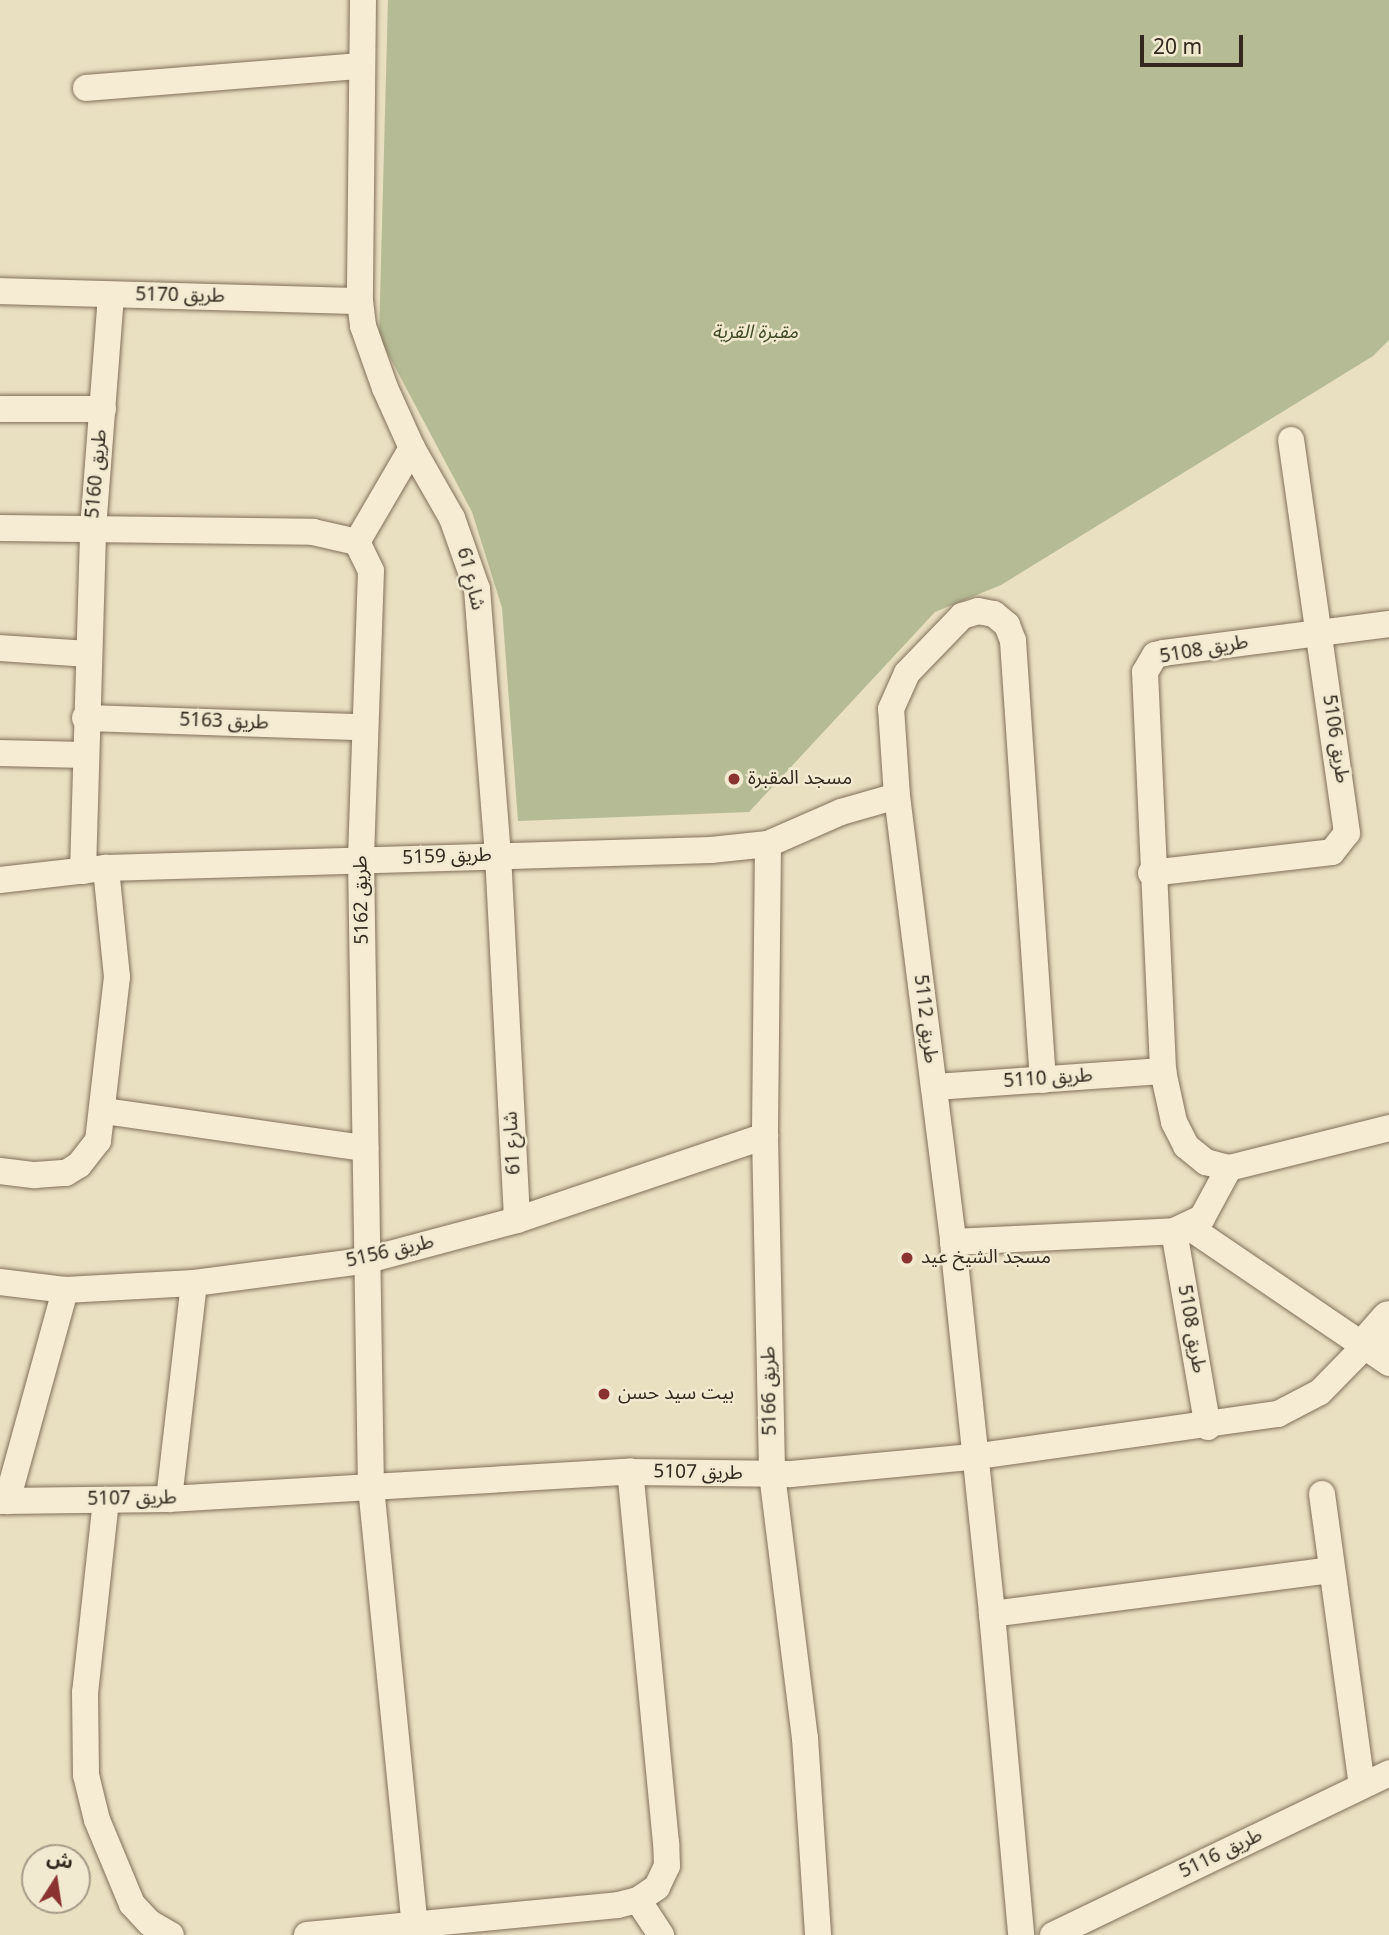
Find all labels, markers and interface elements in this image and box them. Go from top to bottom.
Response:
scale bar [1144,21,1247,65]
text: 20 m [1153,25,1202,69]
street label: طريق 5170 [135,284,225,308]
park label: مقبرة القرية [712,322,798,344]
street label: طريق 5160 [82,429,112,519]
street label: شارع 61 [451,545,489,613]
street label: طريق 5108 [1158,631,1250,669]
street label: طريق 5106 [1317,693,1353,785]
street label: طريق 5163 [179,709,269,735]
place label: مسجد المقبرة [748,768,852,790]
marker: مسجد المقبرة [726,771,742,787]
street label: طريق 5159 [402,844,492,870]
street label: طريق 5162 [350,855,374,945]
street label: طريق 5112 [908,973,942,1065]
street label: طريق 5110 [1003,1065,1093,1093]
street label: شارع 61 [500,1111,526,1175]
street label: طريق 5156 [344,1231,436,1273]
place label: مسجد الشيخ عيد [921,1247,1051,1269]
marker: مسجد الشيخ عيد [899,1250,915,1266]
street label: طريق 5108 [1172,1283,1210,1375]
street label: طريق 5166 [758,1346,782,1436]
place label: بيت سيد حسن [618,1383,734,1405]
marker: بيت سيد حسن [596,1386,612,1402]
street label: طريق 5107 [653,1461,743,1485]
street label: طريق 5107 [87,1487,177,1511]
street label: طريق 5116 [1176,1824,1266,1884]
text: ش [43,1838,77,1883]
north arrow [21,1844,91,1914]

